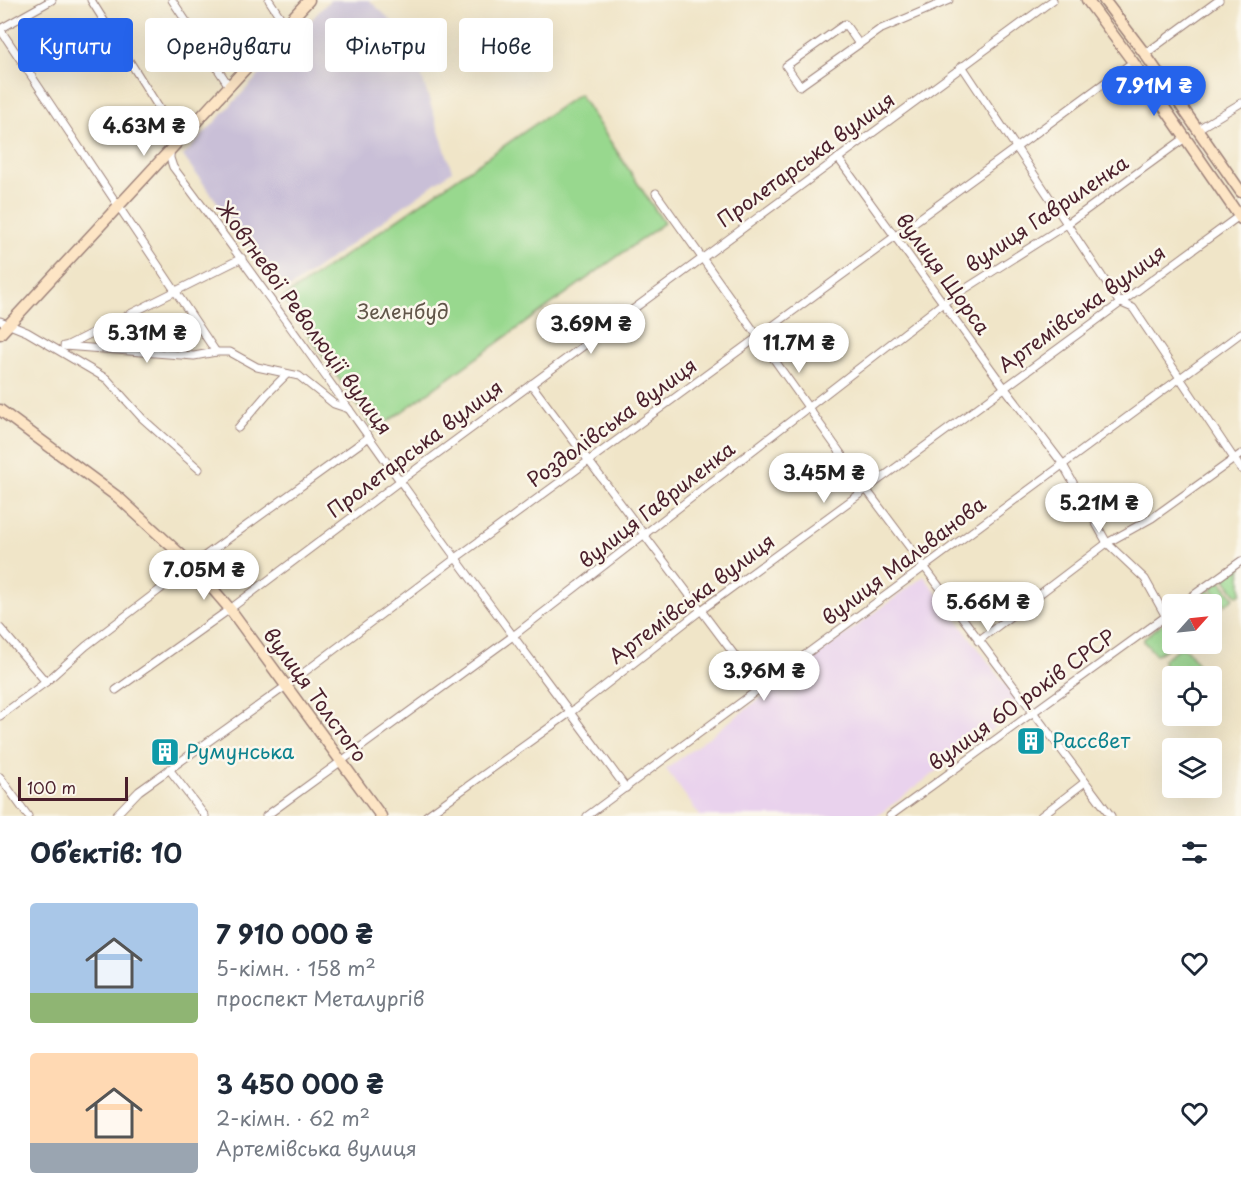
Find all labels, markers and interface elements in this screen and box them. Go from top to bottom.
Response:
chip: Купити [18,18,133,72]
chip: Орендувати [145,18,313,72]
chip: Фільтри [325,18,447,72]
chip: Нове [459,18,553,72]
pin: 7.91M ₴ [1099,66,1209,117]
text: 7.91M ₴ [1116,70,1192,100]
street label: Пролетарська вулиця [710,84,901,234]
pin: 4.63M ₴ [89,106,199,157]
text: 4.63M ₴ [102,110,186,140]
street label: вулиця Гавриленка [959,147,1134,279]
street label: Жовтневої Революції вулиця [210,194,400,441]
street label: вулиця Щорса [889,206,999,341]
street label: Артемівська вулиця [991,237,1171,379]
park label: Зеленбуд [357,296,449,326]
pin: 3.69M ₴ [536,304,646,355]
text: 3.69M ₴ [550,308,632,338]
pin: 5.31M ₴ [92,313,202,364]
text: 5.31M ₴ [107,317,187,347]
pin: 11.7M ₴ [744,323,854,374]
text: 11.7M ₴ [763,327,835,357]
street label: Роздолівська вулиця [520,350,703,494]
street label: Пролетарська вулиця [320,372,509,524]
street label: вулиця Гавриленка [572,433,741,575]
pin: 3.45M ₴ [769,453,879,504]
text: 3.45M ₴ [783,457,865,487]
pin: 5.21M ₴ [1044,483,1154,534]
text: 5.21M ₴ [1059,487,1139,517]
street label: вулиця Мальванова [815,488,992,632]
street label: Артемівська вулиця [602,526,781,671]
pin: 7.05M ₴ [149,550,259,601]
text: 7.05M ₴ [163,554,245,584]
pin: 5.66M ₴ [933,582,1043,633]
text: 5.66M ₴ [946,586,1030,616]
north arrow [1162,594,1222,654]
map controls [1162,594,1222,798]
street label: вулиця Толстого [257,621,375,768]
street label: вулиця 60 років СРСР [922,621,1121,777]
pin: 3.96M ₴ [709,651,819,702]
text: 3.96M ₴ [723,655,805,685]
button: locate [1162,666,1222,726]
building icon: Рассвет [1015,725,1047,757]
place label: Рассвет [1052,725,1130,755]
building icon: Румунська [149,736,181,768]
place label: Румунська [186,736,295,766]
button: layers [1162,738,1222,798]
scale bar [18,774,128,802]
text: 100 m [27,775,76,799]
text: Об’єктів: 10 [30,833,182,872]
icon: filters [1178,836,1211,869]
text: 7 910 000 ₴ [216,914,373,953]
icon: home [78,927,150,999]
icon: heart [1178,947,1211,980]
text: 5-кімн. · 158 m² [216,953,376,983]
text: проспект Металургів [216,983,424,1013]
text: 3 450 000 ₴ [216,1064,384,1103]
icon: home [78,1077,150,1149]
icon: heart [1178,1097,1211,1130]
text: 2-кімн. · 62 m² [216,1103,370,1133]
text: Артемівська вулиця [216,1133,417,1163]

